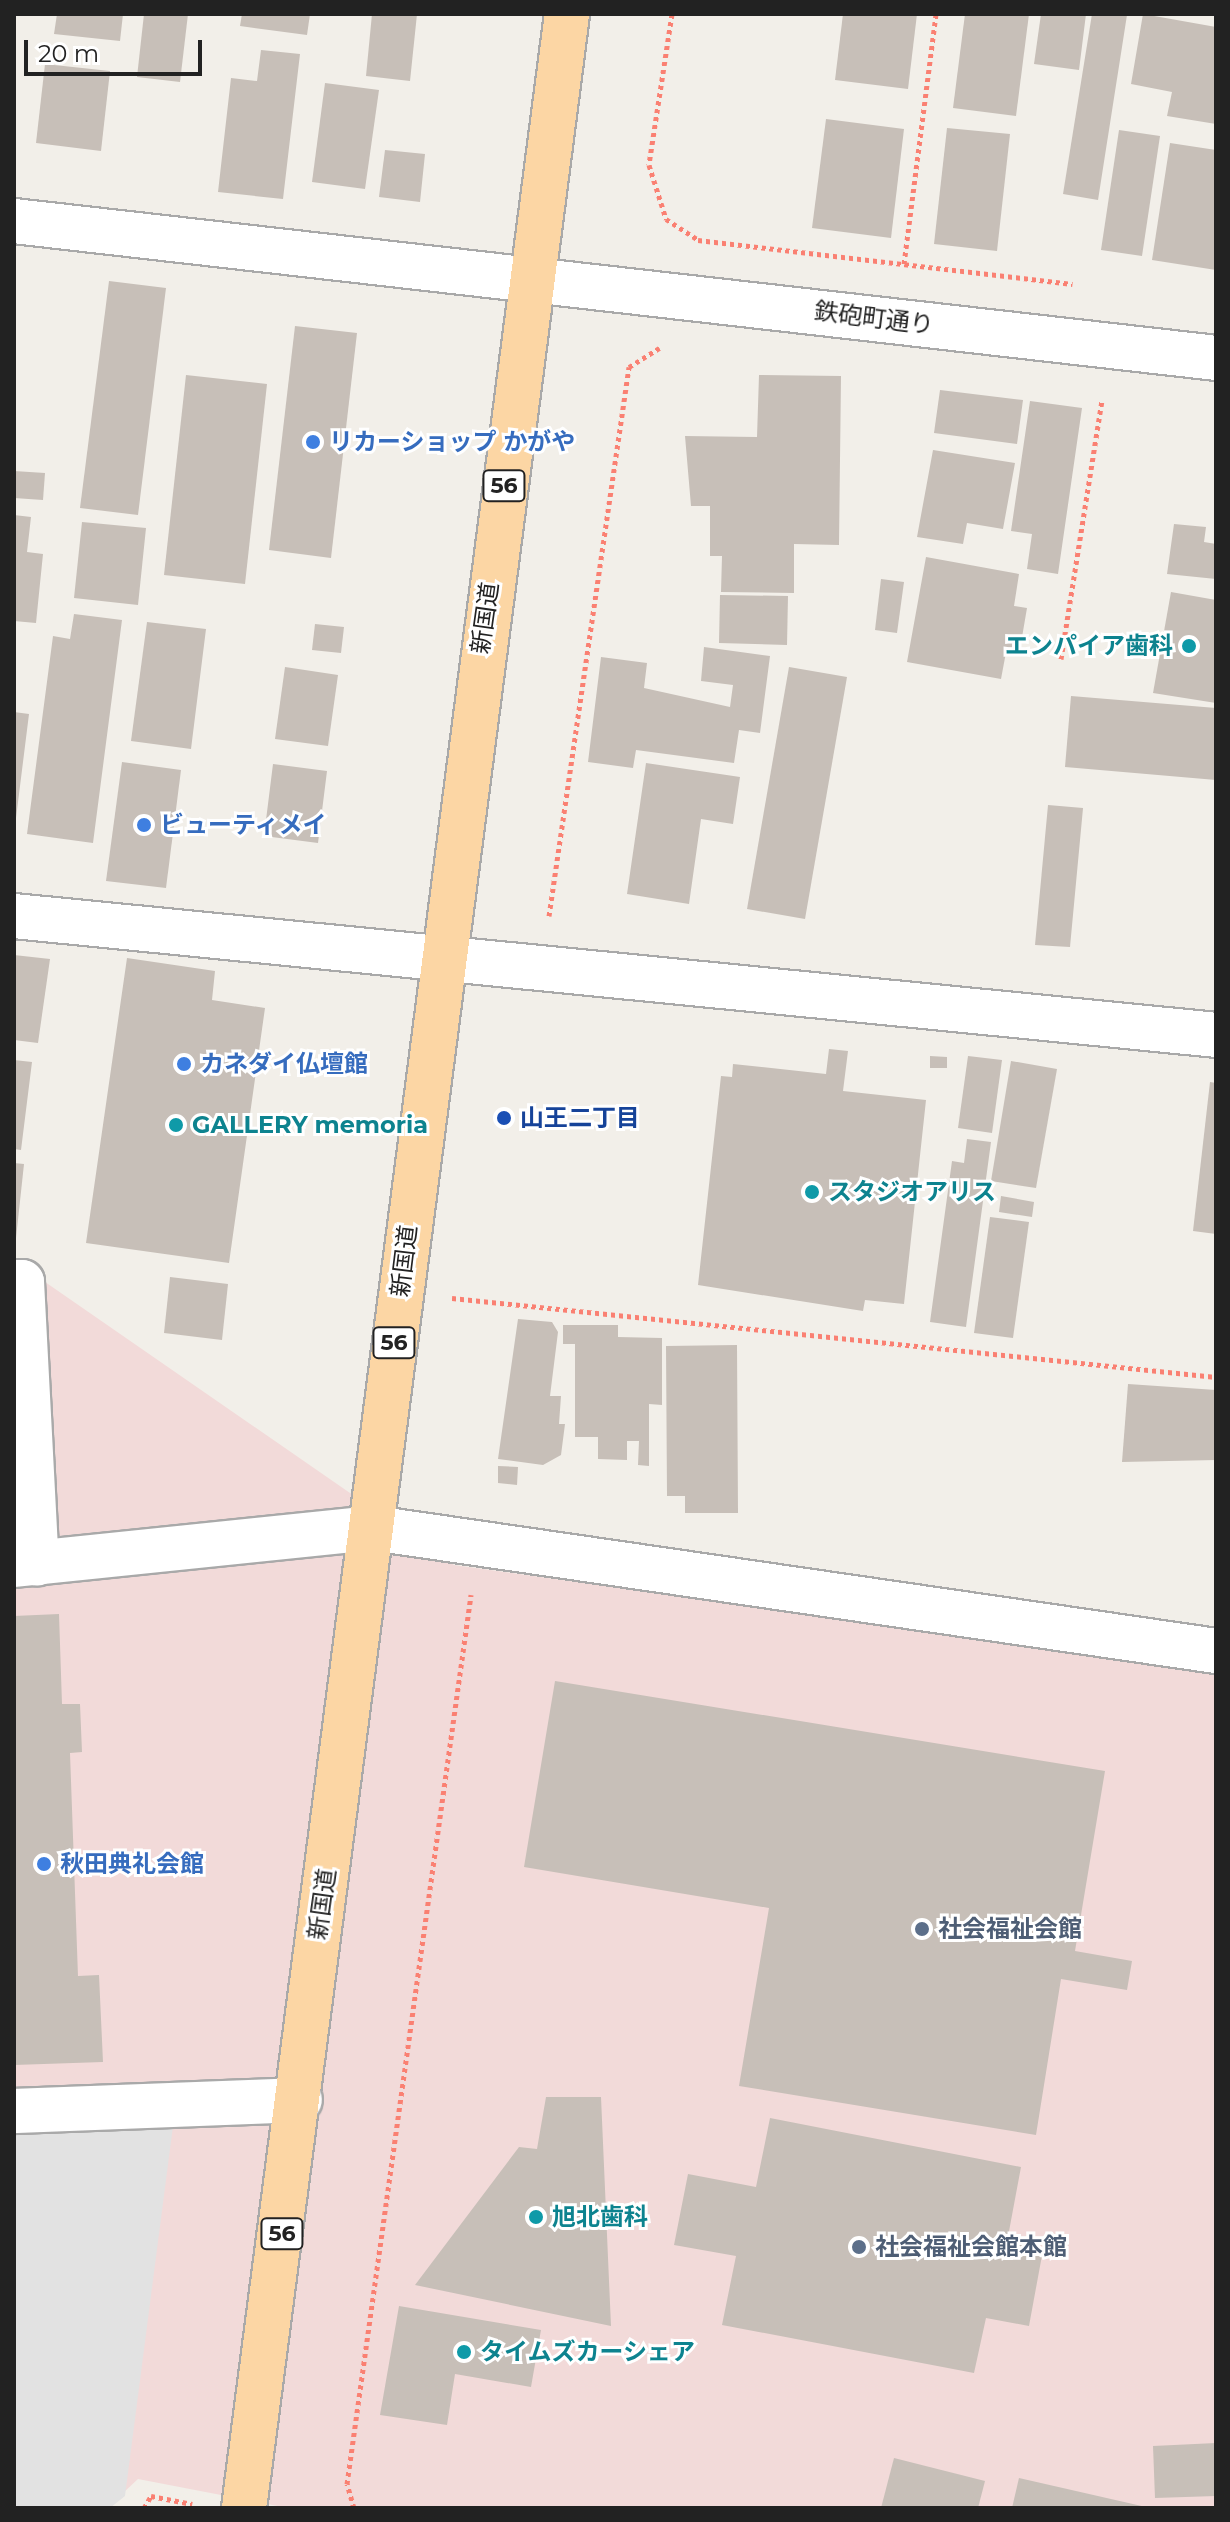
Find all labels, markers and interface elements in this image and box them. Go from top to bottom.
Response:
scale bar [28,24,206,74]
text: 20 m [38,39,99,68]
street label: 鉄砲町通り [813,296,935,340]
place label: リカーショップ かがや [329,428,576,456]
marker: リカーショップ かがや [304,433,322,451]
road number: 56 [482,468,526,504]
street label: 新国道 [466,580,504,656]
place label: エンパイア歯科 [1005,632,1173,660]
marker: エンパイア歯科 [1180,637,1198,655]
place label: ビューティメイ [160,811,328,839]
marker: ビューティメイ [135,816,153,834]
place label: カネダイ仏壇館 [200,1050,368,1078]
marker: カネダイ仏壇館 [175,1055,193,1073]
place label: 山王二丁目 [520,1104,640,1132]
marker: 山王二丁目 [495,1109,513,1127]
place label: GALLERY memoria [192,1111,428,1139]
marker: GALLERY memoria [167,1116,185,1134]
place label: スタジオアリス [828,1178,996,1206]
marker: スタジオアリス [803,1183,821,1201]
street label: 新国道 [385,1224,423,1298]
road number: 56 [372,1325,416,1361]
place label: 秋田典礼会館 [60,1850,204,1878]
marker: 秋田典礼会館 [35,1855,53,1873]
street label: 新国道 [303,1866,341,1942]
place label: 社会福祉会館 [938,1915,1082,1943]
marker: 社会福祉会館 [913,1920,931,1938]
place label: 旭北歯科 [552,2203,648,2231]
marker: 旭北歯科 [527,2208,545,2226]
road number: 56 [260,2216,304,2252]
place label: 社会福祉会館本館 [875,2233,1067,2261]
marker: 社会福祉会館本館 [850,2238,868,2256]
place label: タイムズカーシェア [480,2338,696,2366]
marker: タイムズカーシェア [455,2343,473,2361]

